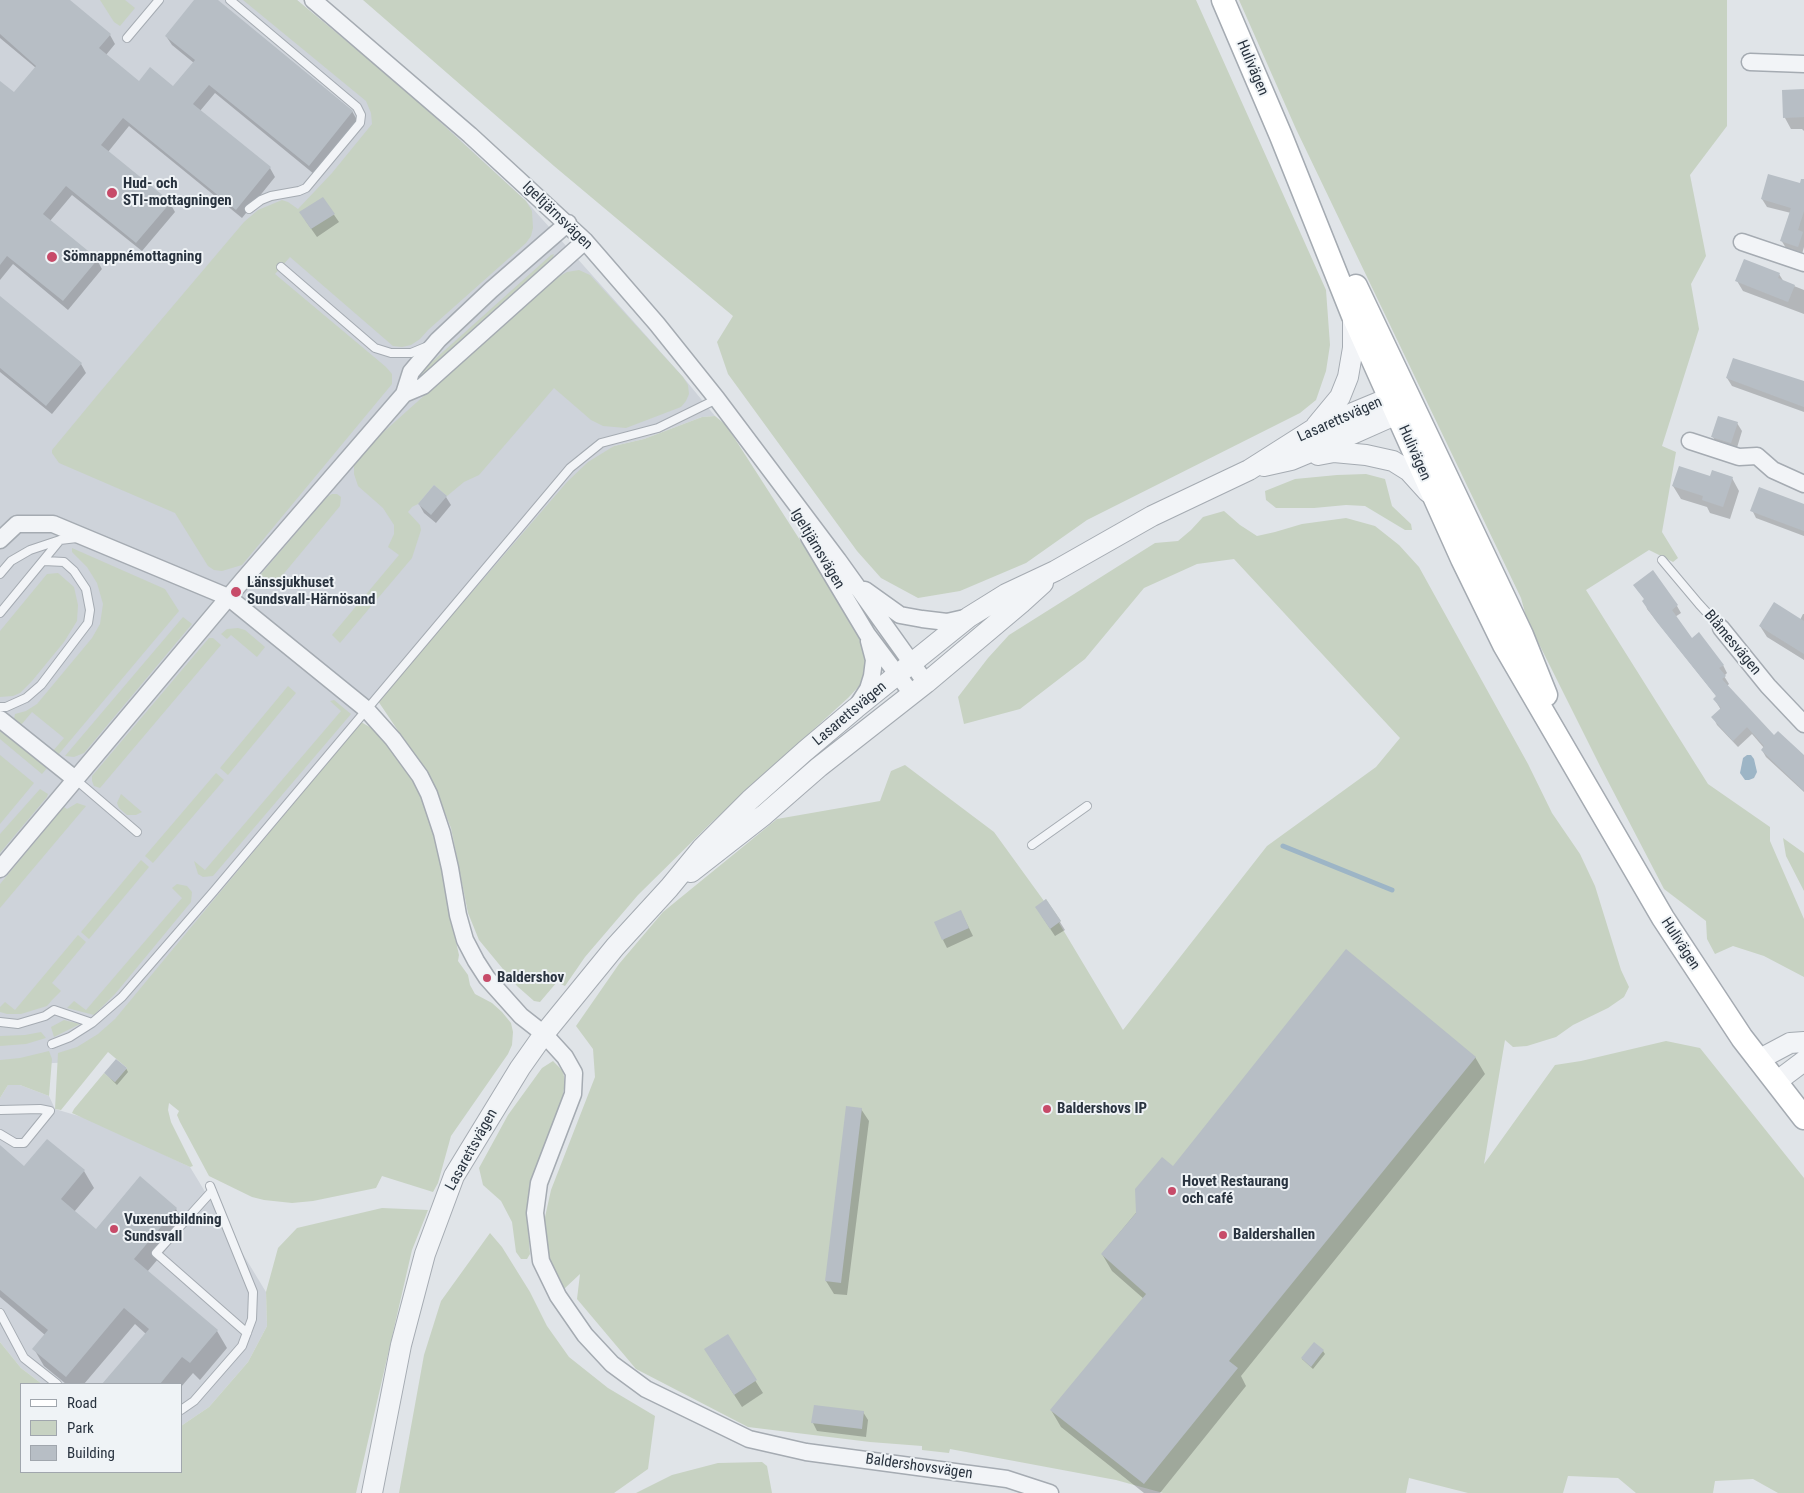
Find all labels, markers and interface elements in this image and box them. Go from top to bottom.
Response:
street label: Hulivägen [1232,38,1272,98]
place label: Hud- och STI-mottagningen [123,175,232,210]
street label: Igeltjärnsvägen [518,178,596,254]
marker: Hud- och STI-mottagningen [105,186,119,200]
place label: Sömnappnémottagning [63,248,202,266]
marker: Sömnappnémottagning [45,250,59,264]
street label: Lasarettsvägen [1295,393,1385,447]
street label: Hulivägen [1394,423,1434,483]
street label: Igeltjärnsvägen [786,506,848,592]
place label: Länssjukhuset Sundsvall-Härnösand [247,574,376,609]
marker: Länssjukhuset Sundsvall-Härnösand [229,585,243,599]
street label: Blåmesvägen [1700,607,1764,679]
street label: Lasarettsvägen [809,678,891,750]
street label: Hulivägen [1656,915,1704,973]
place label: Baldershov [497,969,564,987]
marker: Baldershov [481,972,493,984]
place label: Baldershovs IP [1057,1100,1147,1118]
marker: Baldershovs IP [1041,1103,1053,1115]
street label: Lasarettsvägen [442,1106,502,1194]
place label: Hovet Restaurang och café [1182,1173,1289,1208]
marker: Hovet Restaurang och café [1166,1185,1178,1197]
place label: Vuxenutbildning Sundsvall [124,1211,222,1246]
marker: Vuxenutbildning Sundsvall [108,1223,120,1235]
place label: Baldershallen [1233,1226,1315,1244]
marker: Baldershallen [1217,1229,1229,1241]
legend [20,1383,182,1473]
text: Road [67,1394,97,1412]
text: Park [67,1419,94,1437]
text: Building [67,1444,115,1462]
street label: Baldershovsvägen [864,1451,974,1483]

